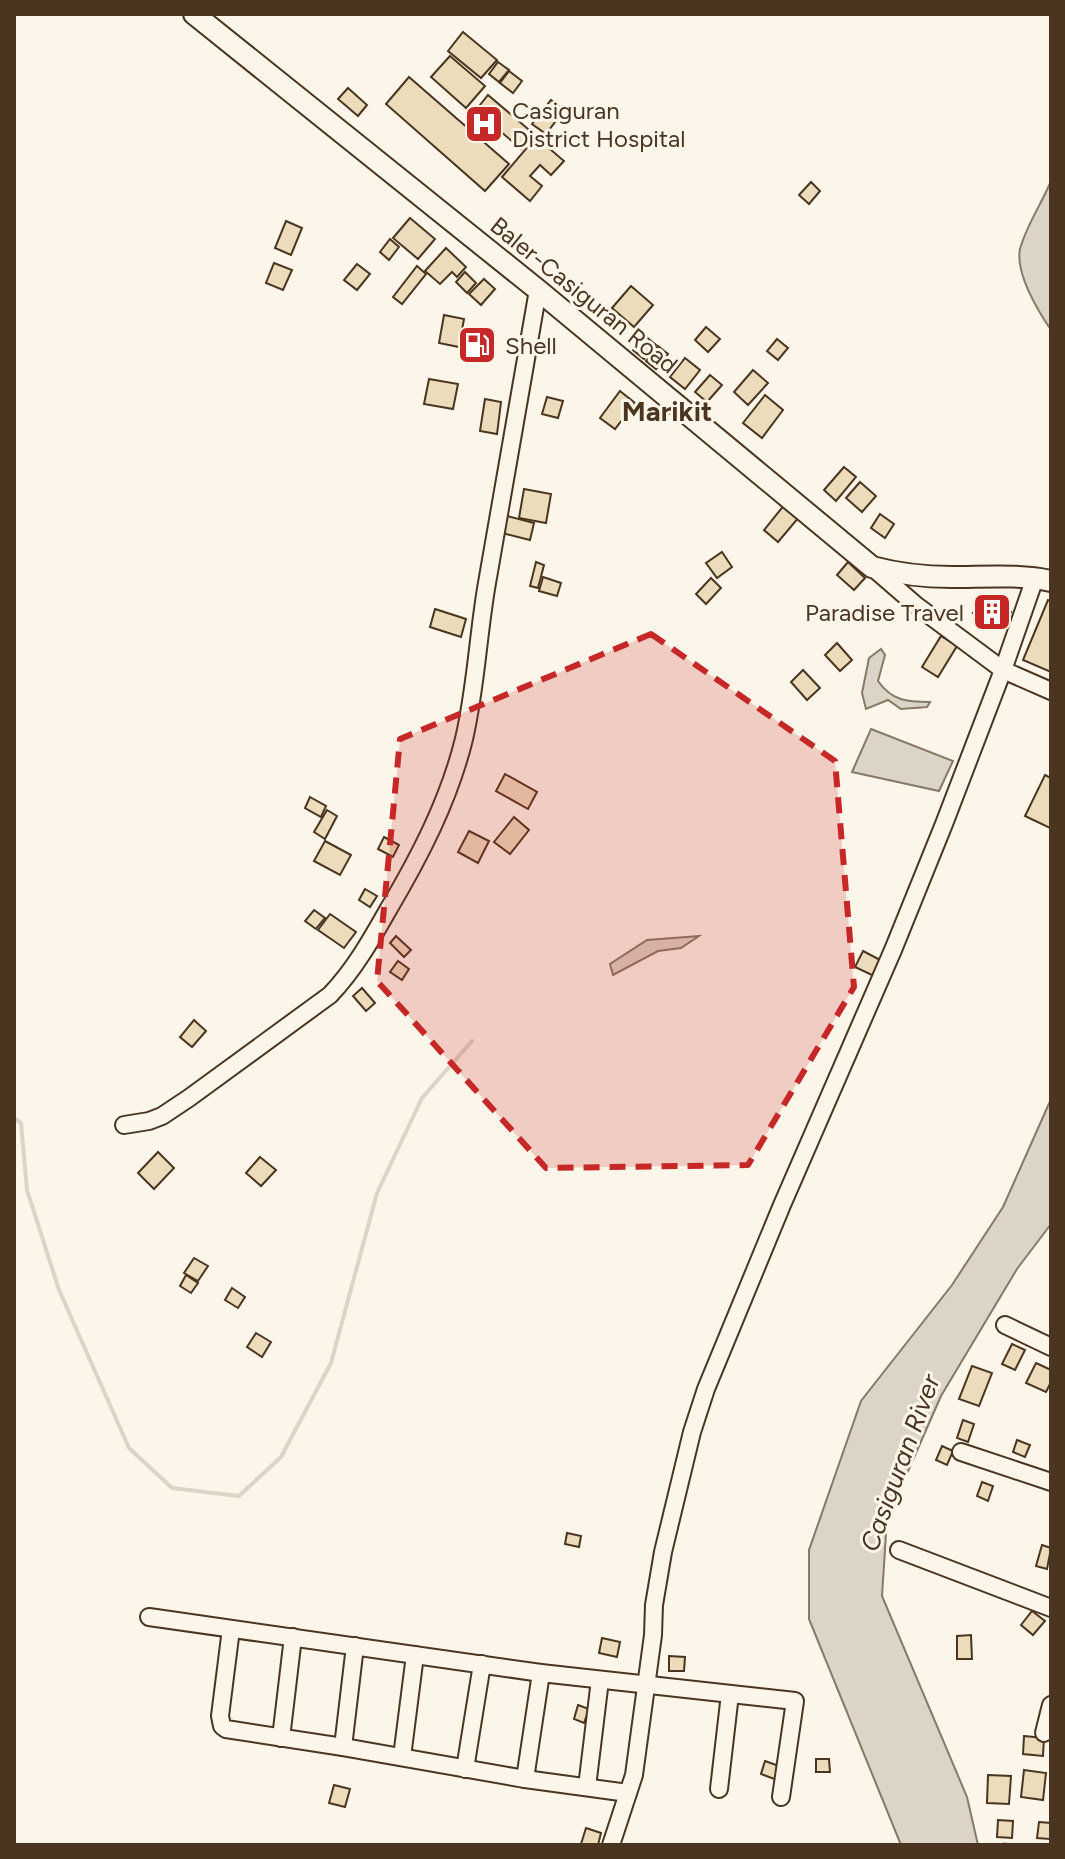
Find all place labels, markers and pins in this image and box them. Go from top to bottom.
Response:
place label: Casiguran District Hospital [512,96,685,153]
hospital icon: Casiguran District Hospital [463,103,505,145]
fuel station icon: Shell [456,324,498,366]
place label: Shell [505,331,557,360]
building icon: Paradise Travel [971,591,1013,633]
place label: Paradise Travel [805,598,964,627]

